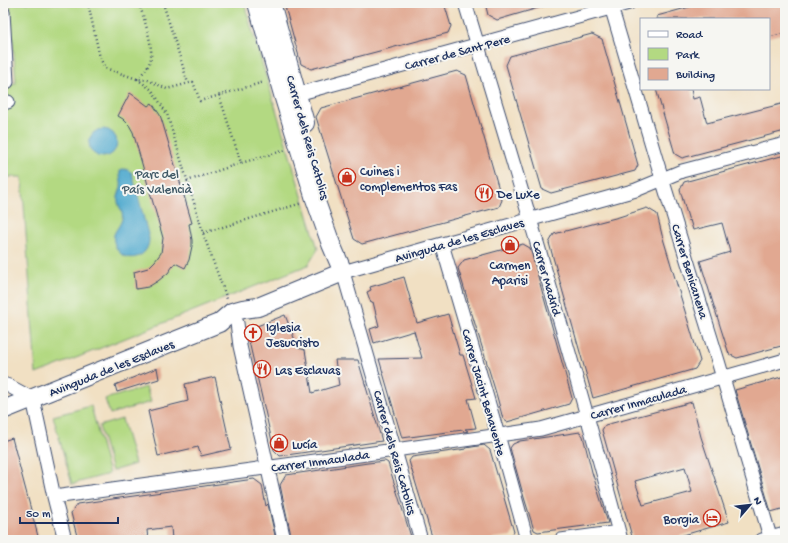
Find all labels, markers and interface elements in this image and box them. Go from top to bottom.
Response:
legend [640,18,770,90]
text: Road [676,29,703,43]
street label: Carrer de Sant Pere [403,32,512,75]
text: Park [675,49,701,63]
text: Building [675,69,715,83]
street label: Carrer dels Reis Catolics [282,74,332,203]
place label: Cuines i complementos Fas [360,165,458,195]
shop icon: Cuines i complementos Fas [337,167,357,187]
park label: Parc del País Valencià [121,168,193,198]
restaurant icon: De Luxe [474,183,494,203]
place label: De Luxe [496,188,540,203]
street label: Avinguda de les Esclaves [394,215,527,267]
street label: Carrer Benicanena [667,223,710,322]
shop icon: Carmen Aparisi [500,235,520,255]
street label: Carrer Madrid [528,240,564,319]
place label: Carmen Aparisi [490,259,531,289]
place label: Iglesia Jesucristo [266,321,319,351]
church icon: Iglesia Jesucristo [243,323,263,343]
street label: Carrer Jacint Benavente [457,328,508,458]
street label: Avinguda de les Esclaves [47,337,178,401]
restaurant icon: Las Esclavas [252,359,272,379]
place label: Las Esclavas [275,364,341,379]
street label: Carrer Inmaculada [589,382,689,424]
street label: Carrer dels Reis Catolics [369,389,419,518]
shop icon: Lucía [269,433,289,453]
place label: Lucía [292,438,318,453]
street label: Carrer Inmaculada [270,448,371,477]
north arrow [730,485,770,525]
text: N [750,495,764,507]
scale bar [20,499,118,525]
text: 50 m [26,508,51,522]
hotel icon: Borgia [702,508,722,528]
place label: Borgia [663,513,700,528]

